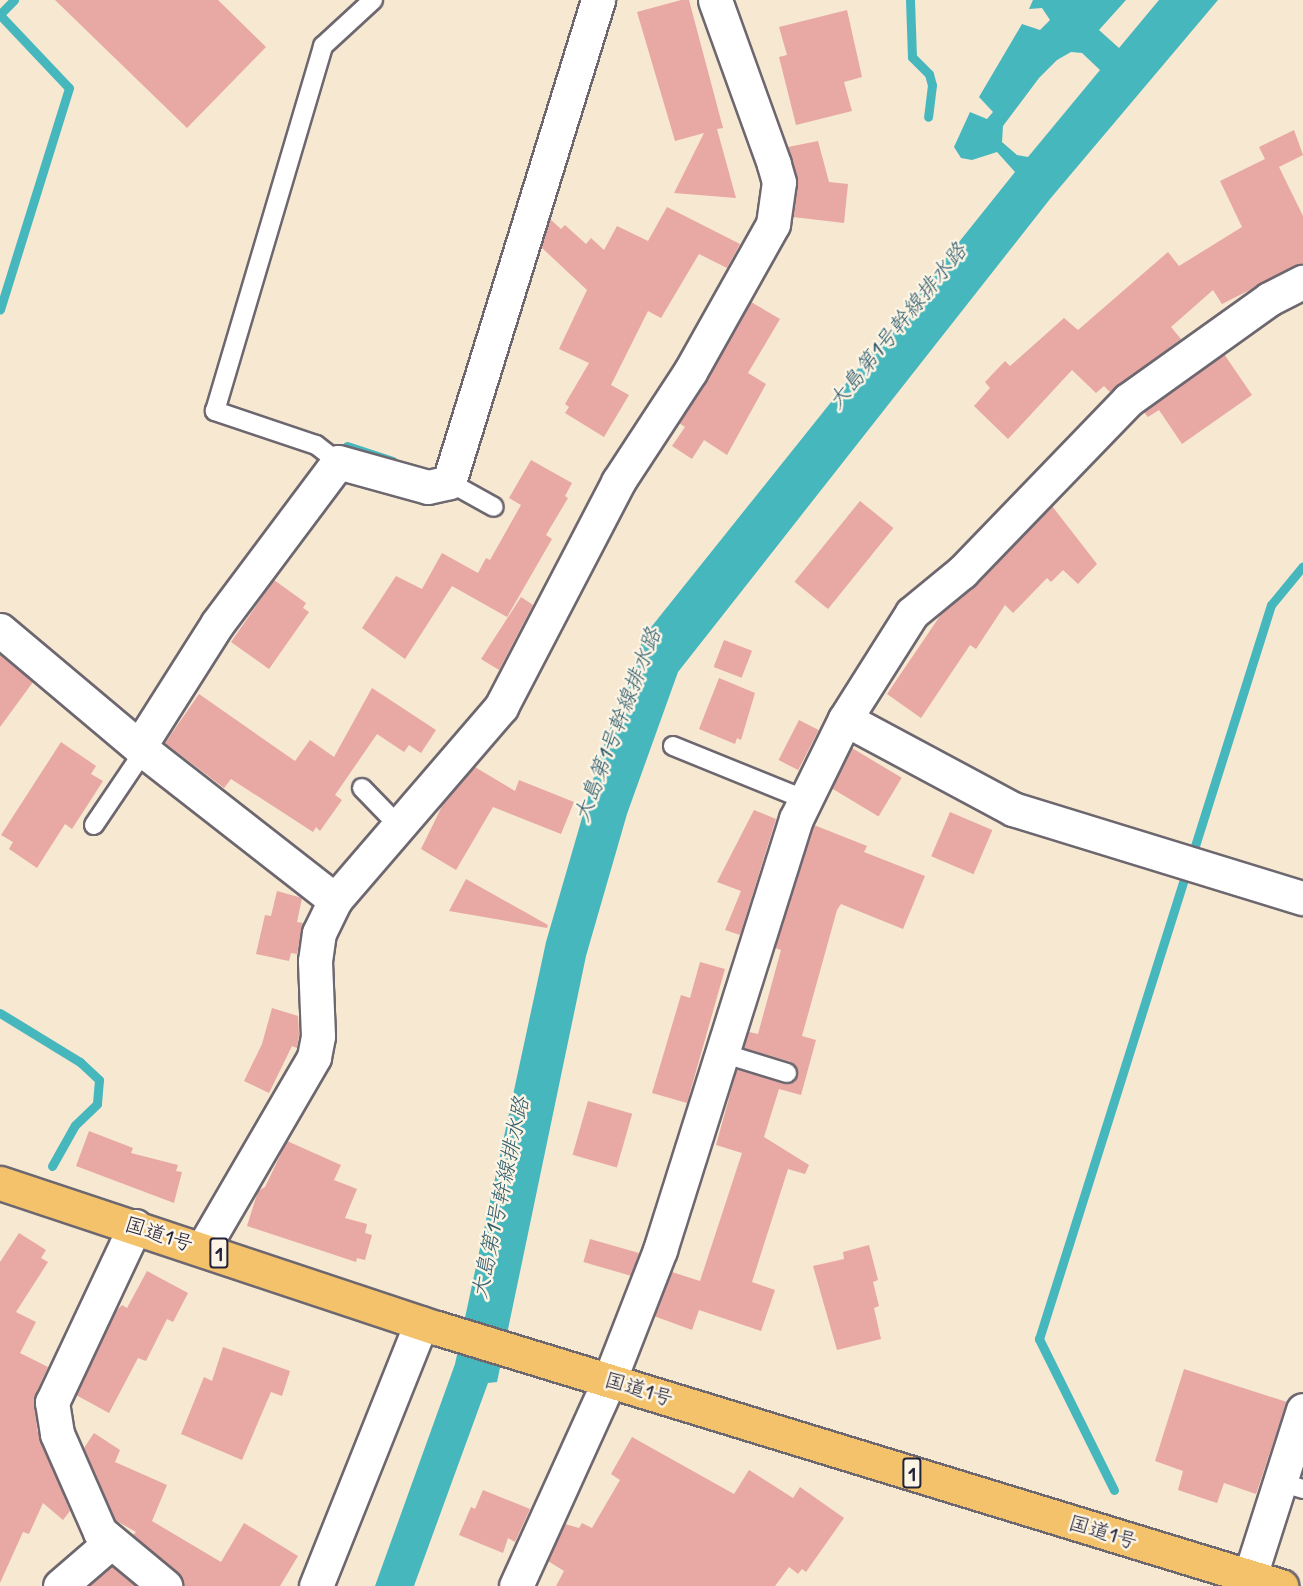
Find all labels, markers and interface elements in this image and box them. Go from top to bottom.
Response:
water label: 大島第1号幹線排水路 [822,238,972,414]
water label: 大島第1号幹線排水路 [568,624,666,826]
water label: 大島第1号幹線排水路 [466,1095,534,1301]
street label: 国道1号 [122,1211,196,1257]
road number: 1 [208,1236,230,1270]
street label: 国道1号 [602,1367,676,1411]
road number: 1 [902,1456,922,1490]
street label: 国道1号 [1066,1510,1140,1554]

